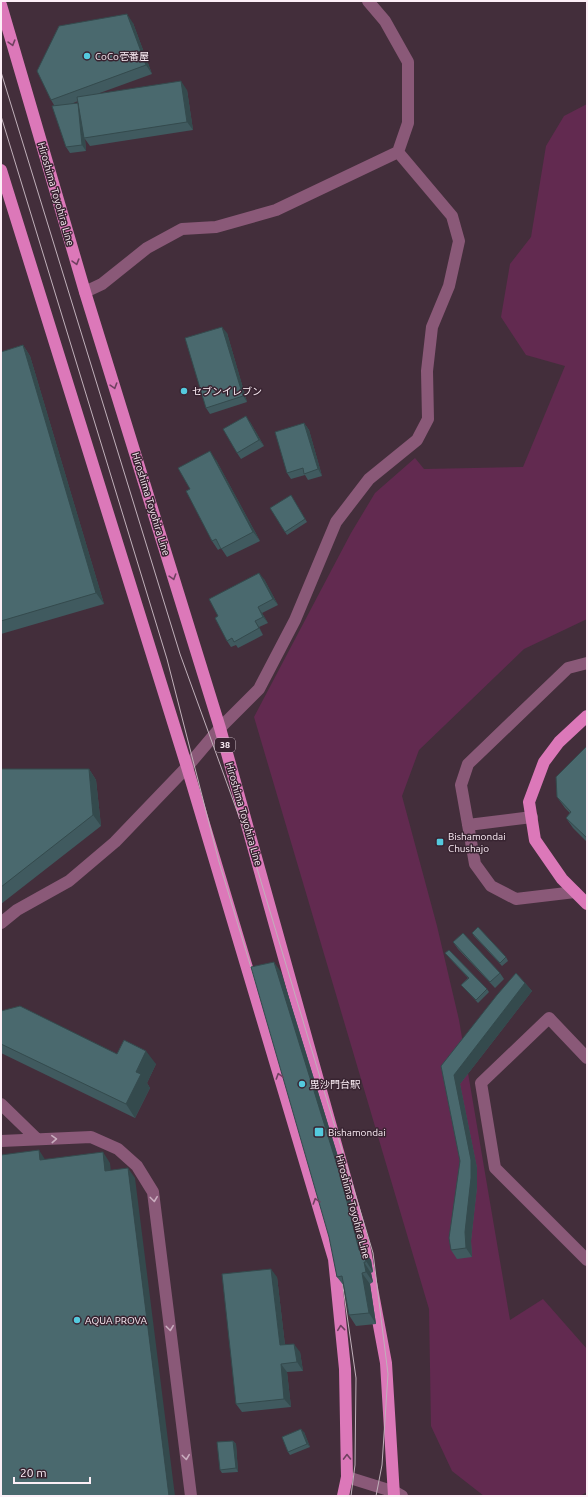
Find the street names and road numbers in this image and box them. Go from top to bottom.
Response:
street label: Hiroshima Toyohira Line [36,141,76,247]
street label: Hiroshima Toyohira Line [130,451,172,557]
road number: 38 [215,738,235,752]
street label: Hiroshima Toyohira Line [224,761,264,867]
street label: Hiroshima Toyohira Line [334,1154,372,1260]

